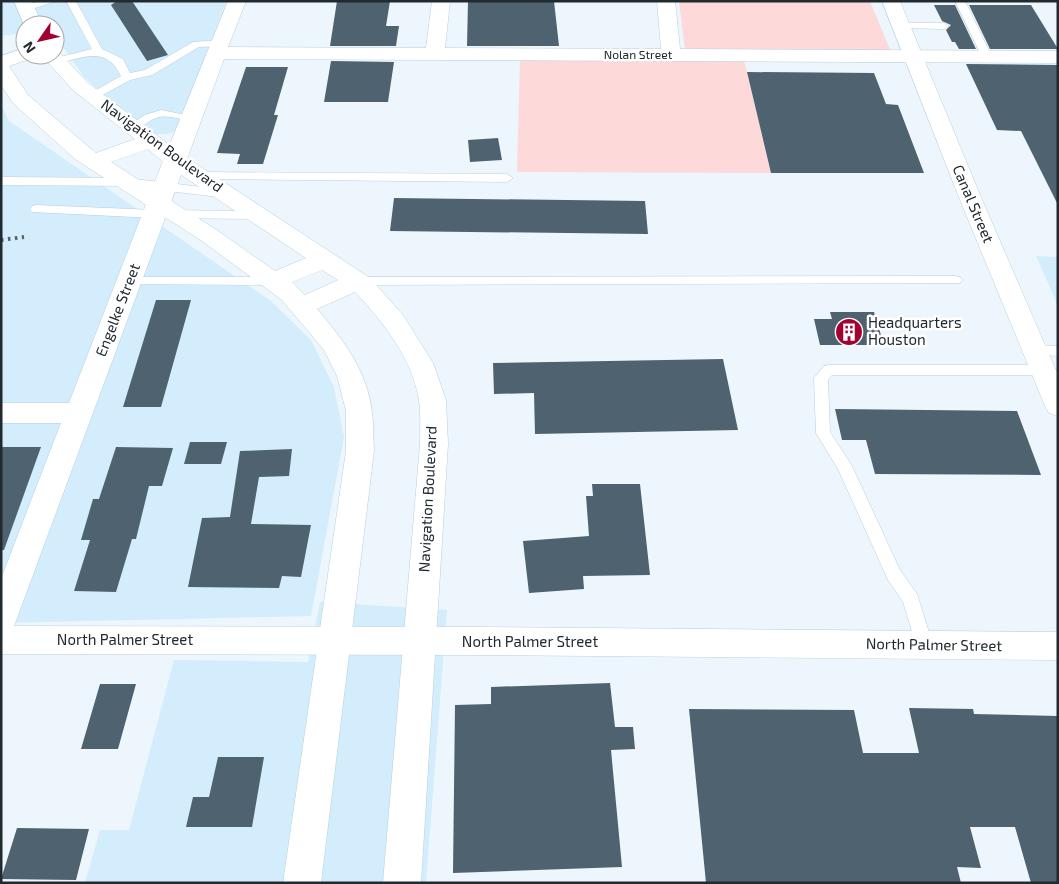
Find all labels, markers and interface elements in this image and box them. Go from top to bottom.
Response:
north arrow [15,15,65,65]
text: N [19,39,39,56]
street label: Nolan Street [604,47,673,61]
street label: Navigation Boulevard [98,95,227,196]
street label: Canal Street [949,162,998,246]
street label: Engelke Street [91,260,143,359]
place label: Headquarters Houston [868,313,962,348]
building icon: Headquarters Houston [834,317,864,347]
street label: Navigation Boulevard [414,425,440,573]
street label: North Palmer Street [57,630,193,648]
street label: North Palmer Street [462,632,598,650]
street label: North Palmer Street [866,634,1003,654]

